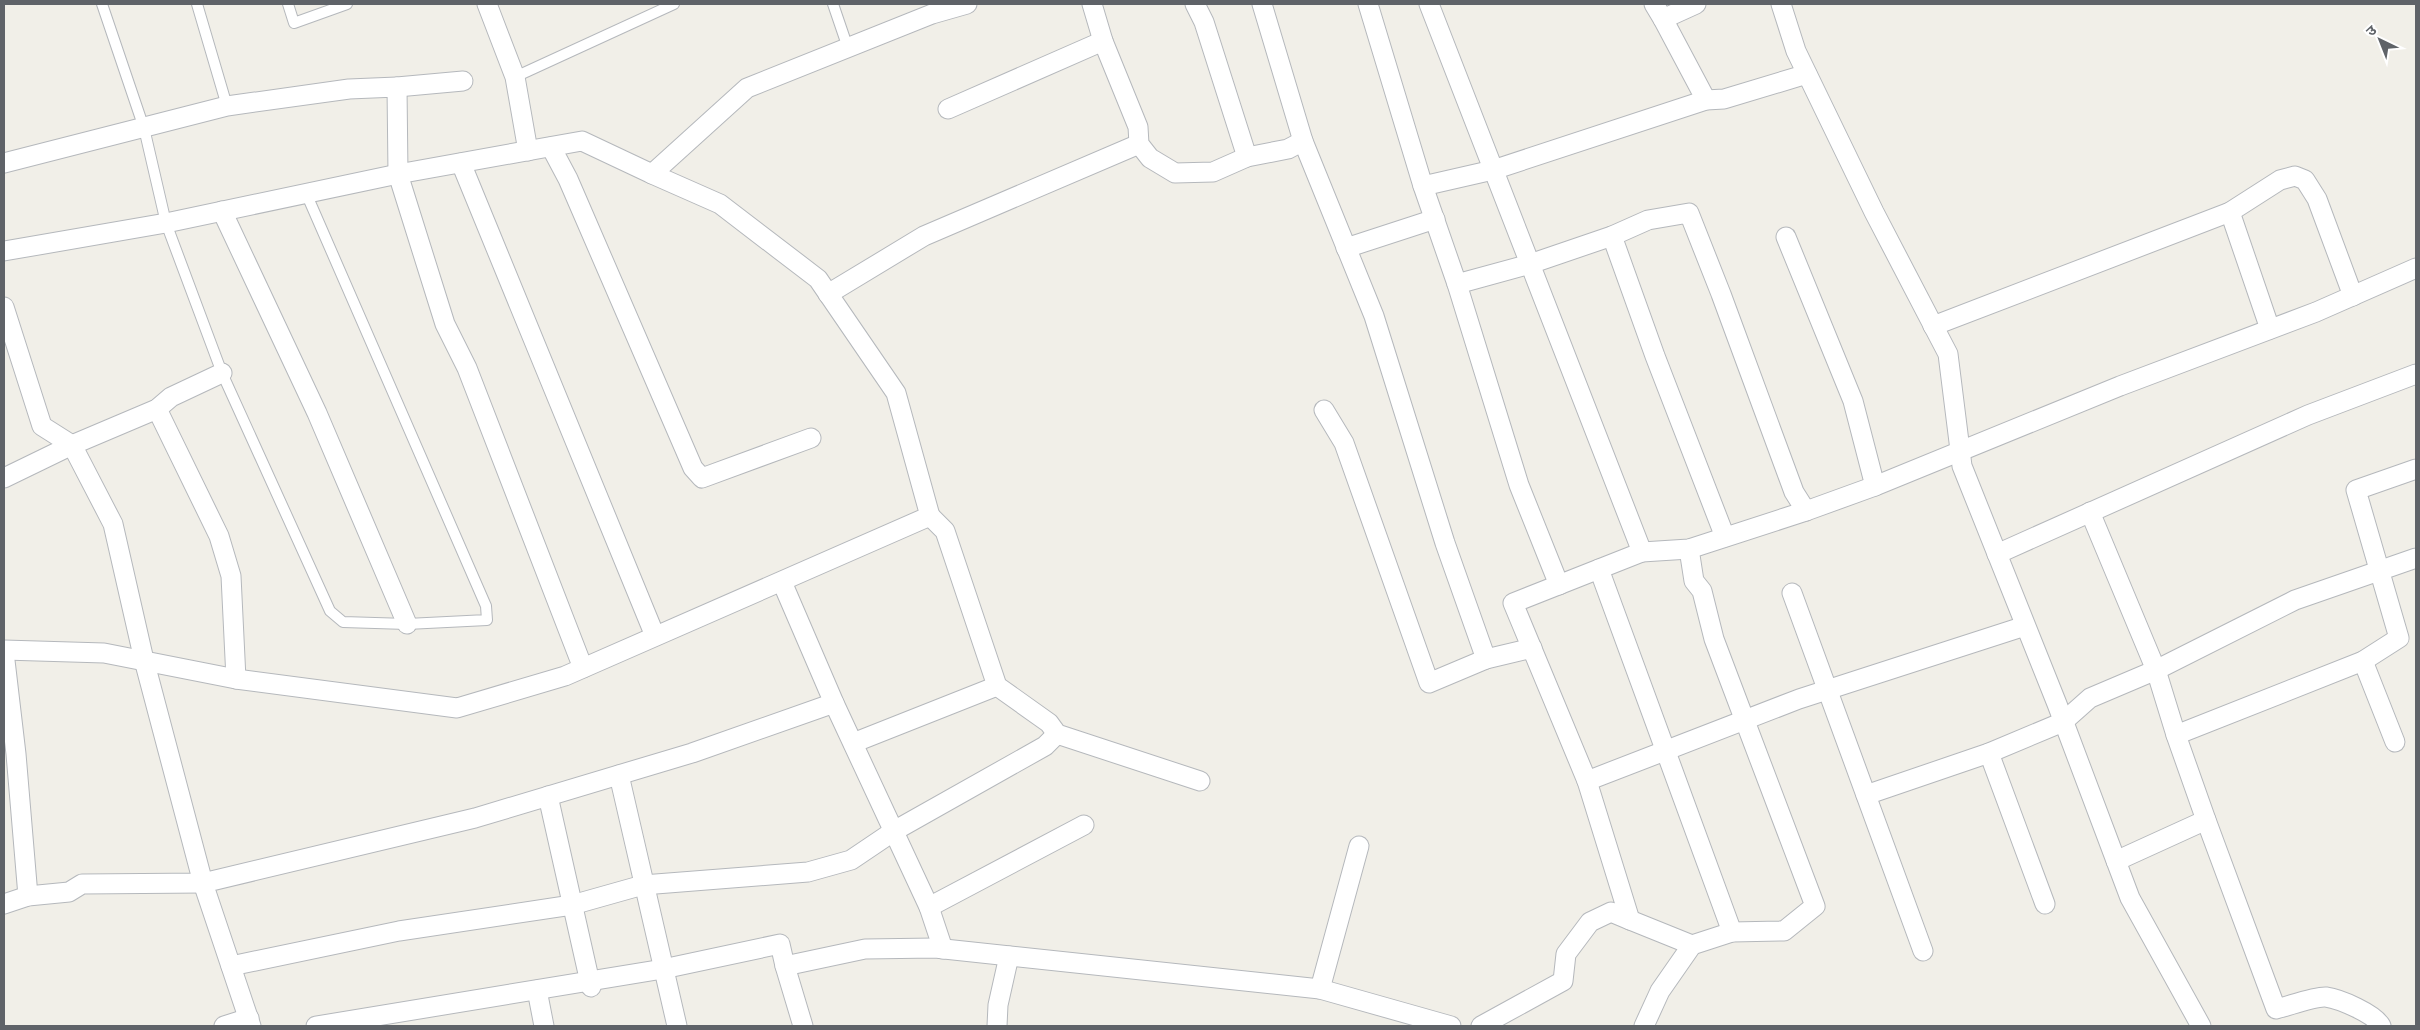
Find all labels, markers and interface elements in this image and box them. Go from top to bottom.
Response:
north arrow [2355,15,2405,65]
text: उ [2363,21,2381,40]

